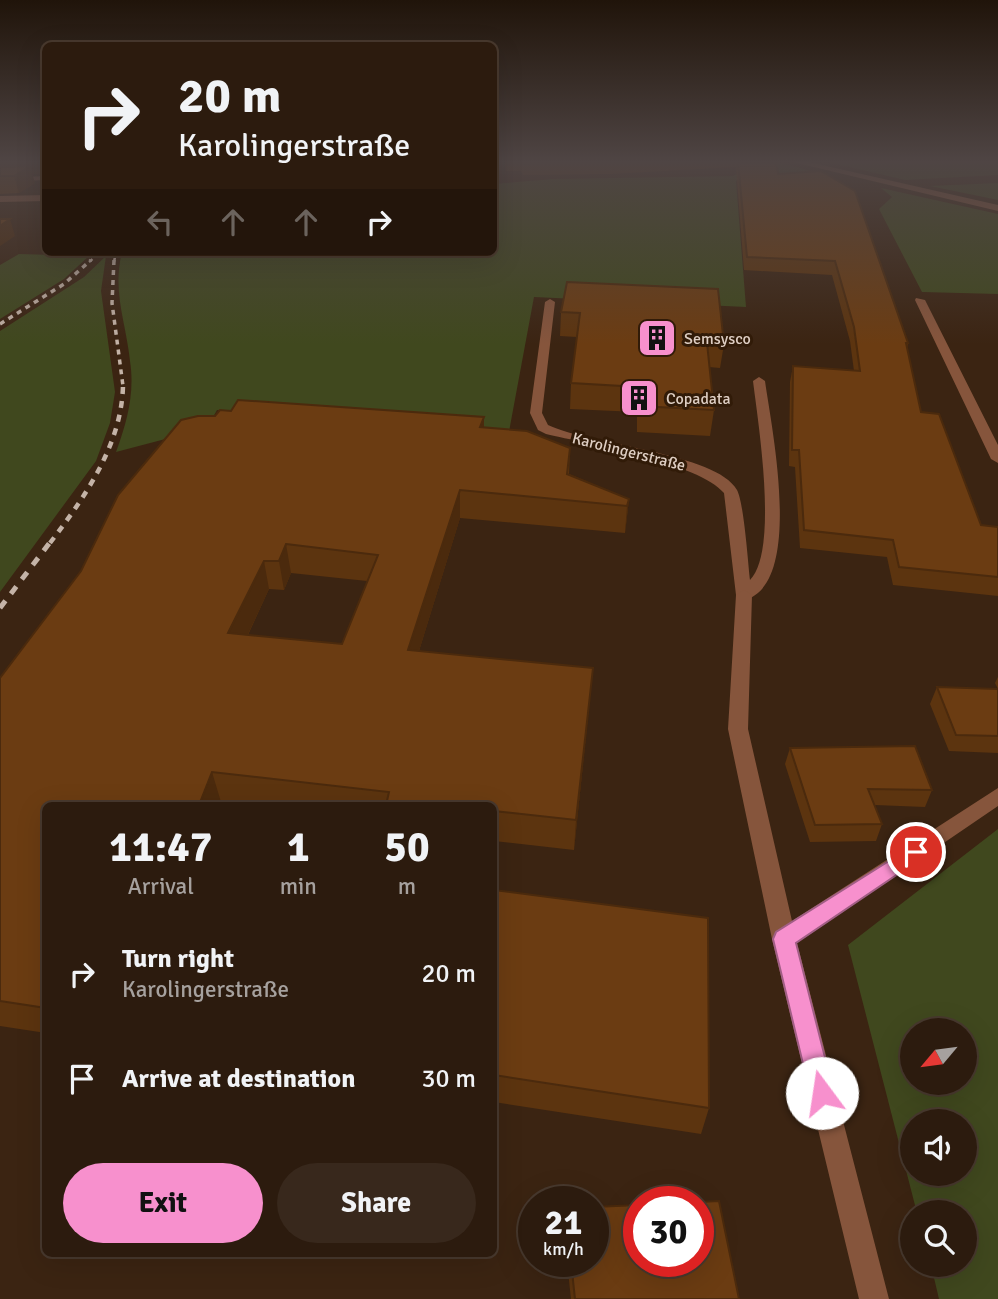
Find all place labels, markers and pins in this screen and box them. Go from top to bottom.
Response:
building icon: Semsysco [636,317,678,359]
place label: Semsysco [684,329,751,349]
building icon: Copadata [618,377,660,419]
place label: Copadata [666,389,731,409]
pin [886,822,946,882]

